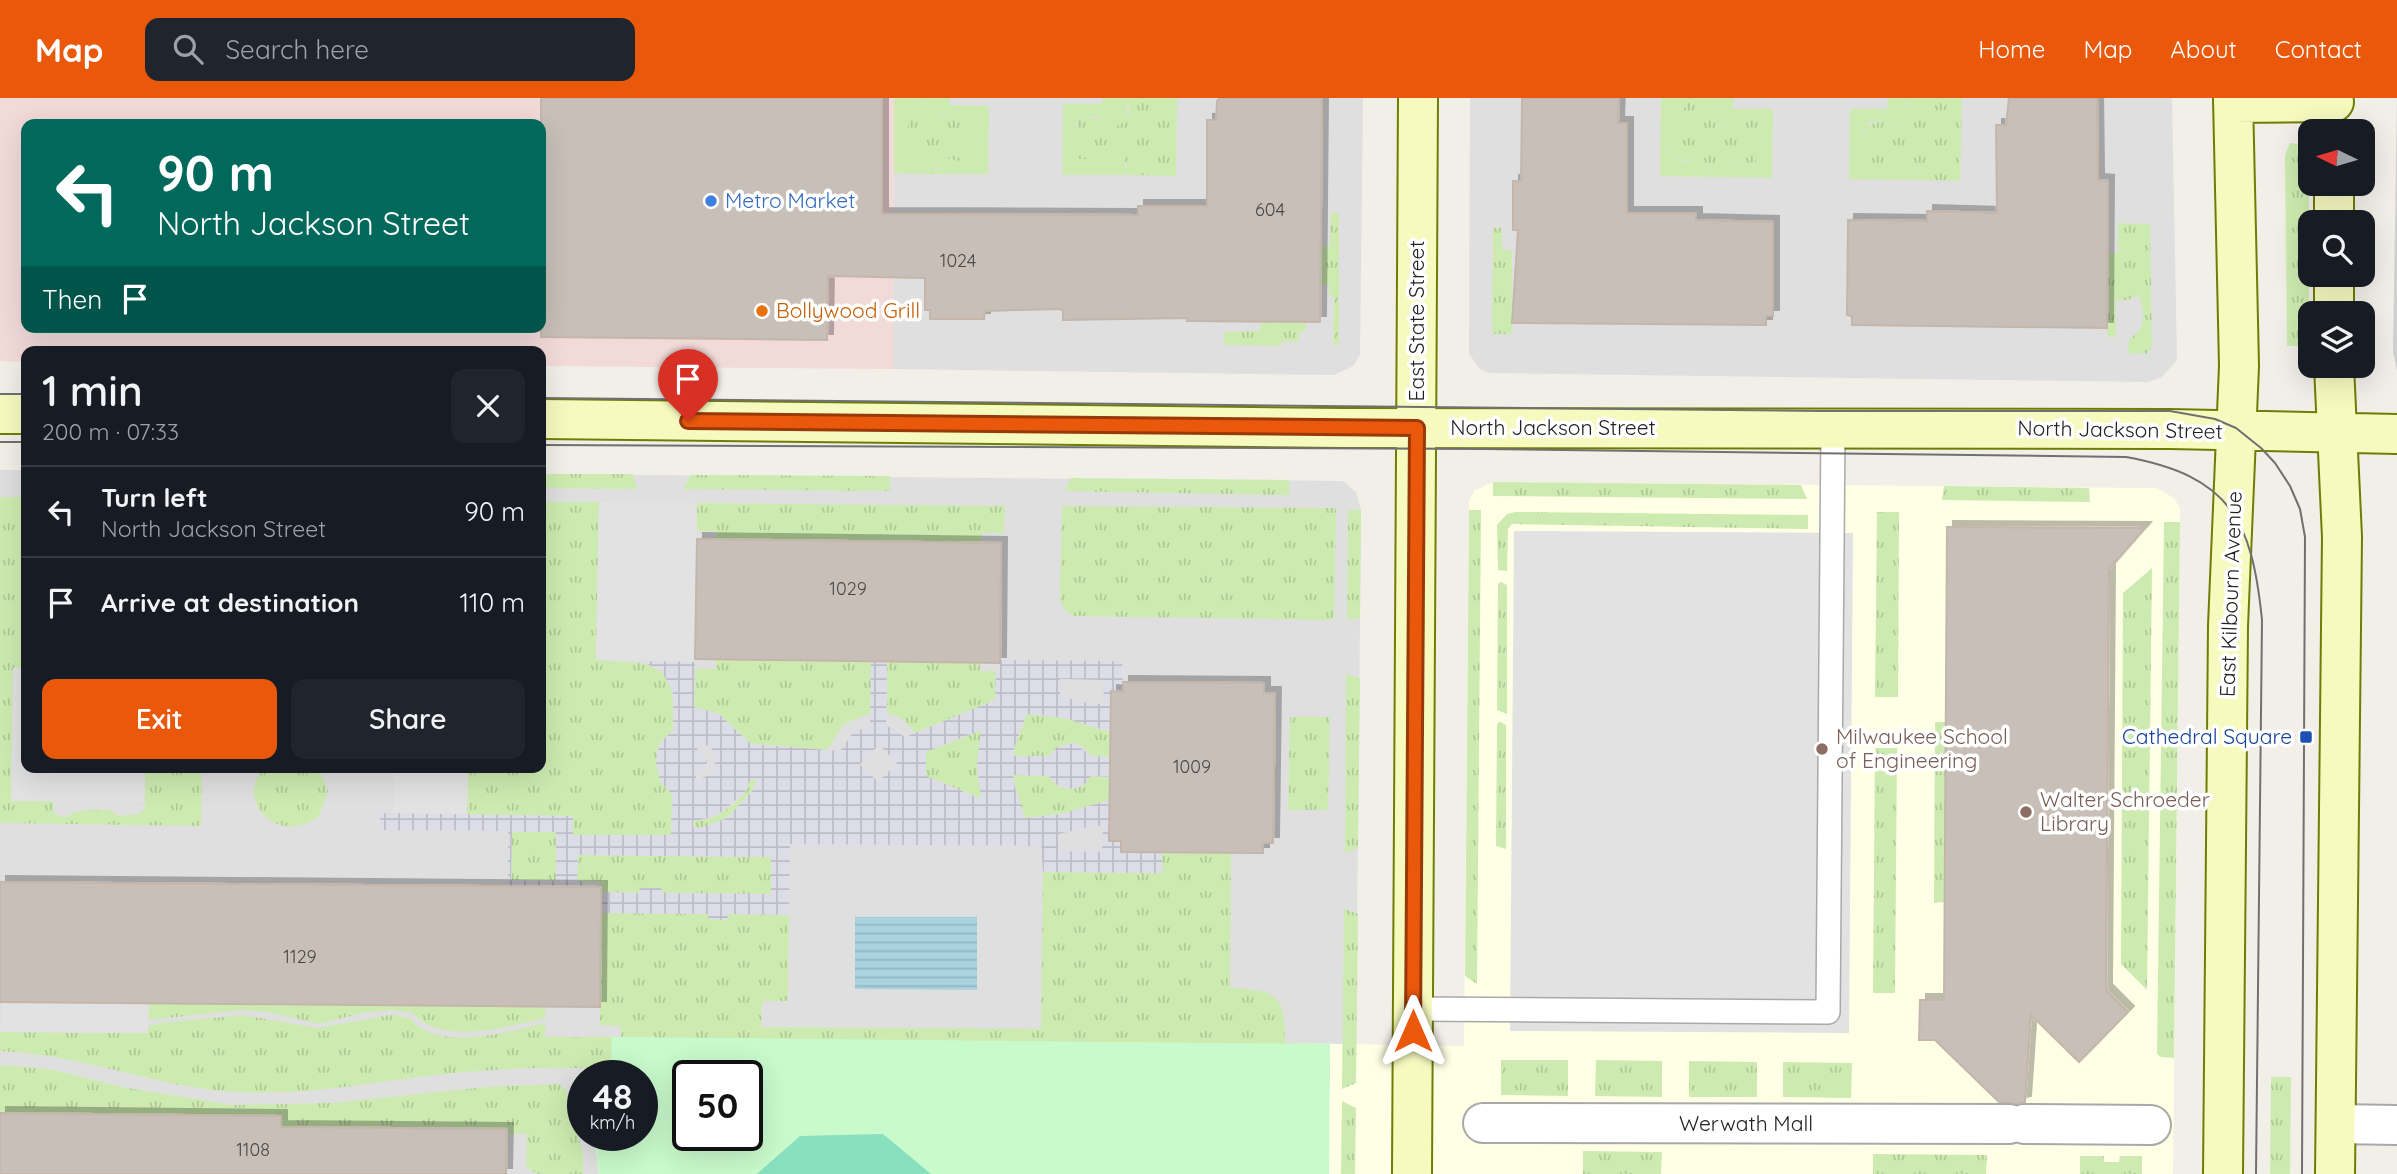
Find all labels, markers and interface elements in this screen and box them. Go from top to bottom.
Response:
search box [145,18,635,81]
text: Map [35,29,103,70]
icon: search [169,30,207,68]
text: Search here [225,33,369,66]
text: Home [1978,34,2045,64]
text: Map [2083,34,2132,64]
text: About [2170,34,2237,64]
text: Contact [2275,34,2362,64]
north arrow [2298,119,2375,196]
map controls [2298,119,2375,378]
text: 90 m [157,142,274,203]
icon: left [42,147,133,238]
place label: Metro Market [725,187,855,213]
marker: Metro Market [703,193,719,209]
house number: 604 [1255,198,1285,221]
text: North Jackson Street [157,203,470,243]
button: search [2298,210,2375,287]
street label: East State Street [1403,240,1429,402]
house number: 1024 [940,249,976,272]
icon: arrive [116,280,154,318]
text: Then [42,283,102,316]
place label: Bollywood Grill [776,297,920,323]
button: layers [2298,301,2375,378]
marker: Bollywood Grill [754,303,770,319]
pin [658,349,718,421]
icon: arrive [669,360,707,398]
text: 1 min [42,364,143,417]
button: close [451,369,525,443]
street label: North Jackson Street [1450,414,1656,440]
street label: North Jackson Street [2017,414,2223,444]
text: 200 m · 07:33 [42,417,179,446]
text: Turn left [101,481,208,514]
street label: East Kilbourn Avenue [2213,491,2247,697]
icon: left [42,493,80,531]
text: 90 m [464,495,525,528]
text: North Jackson Street [101,514,326,543]
house number: 1029 [829,577,867,600]
icon: arrive [42,584,80,622]
text: Arrive at destination [101,586,359,619]
text: 110 m [459,586,525,619]
button: Exit [42,679,277,759]
button: Share [291,679,525,759]
place label: Milwaukee School of Engineering [1836,723,2008,773]
place label: Cathedral Square [2122,723,2292,749]
marker: Cathedral Square [2298,729,2314,745]
marker: Milwaukee School of Engineering [1814,741,1830,757]
house number: 1009 [1173,755,1211,778]
place label: Walter Schroeder Library [2040,786,2210,836]
marker: Walter Schroeder Library [2018,804,2034,820]
house number: 1129 [283,945,317,968]
position arrow [1376,994,1450,1068]
speed limit sign: 50 [672,1060,763,1151]
text: 48 [593,1074,632,1118]
street label: Werwath Mall [1679,1110,1813,1136]
text: km/h [590,1111,635,1134]
house number: 1108 [236,1138,270,1161]

